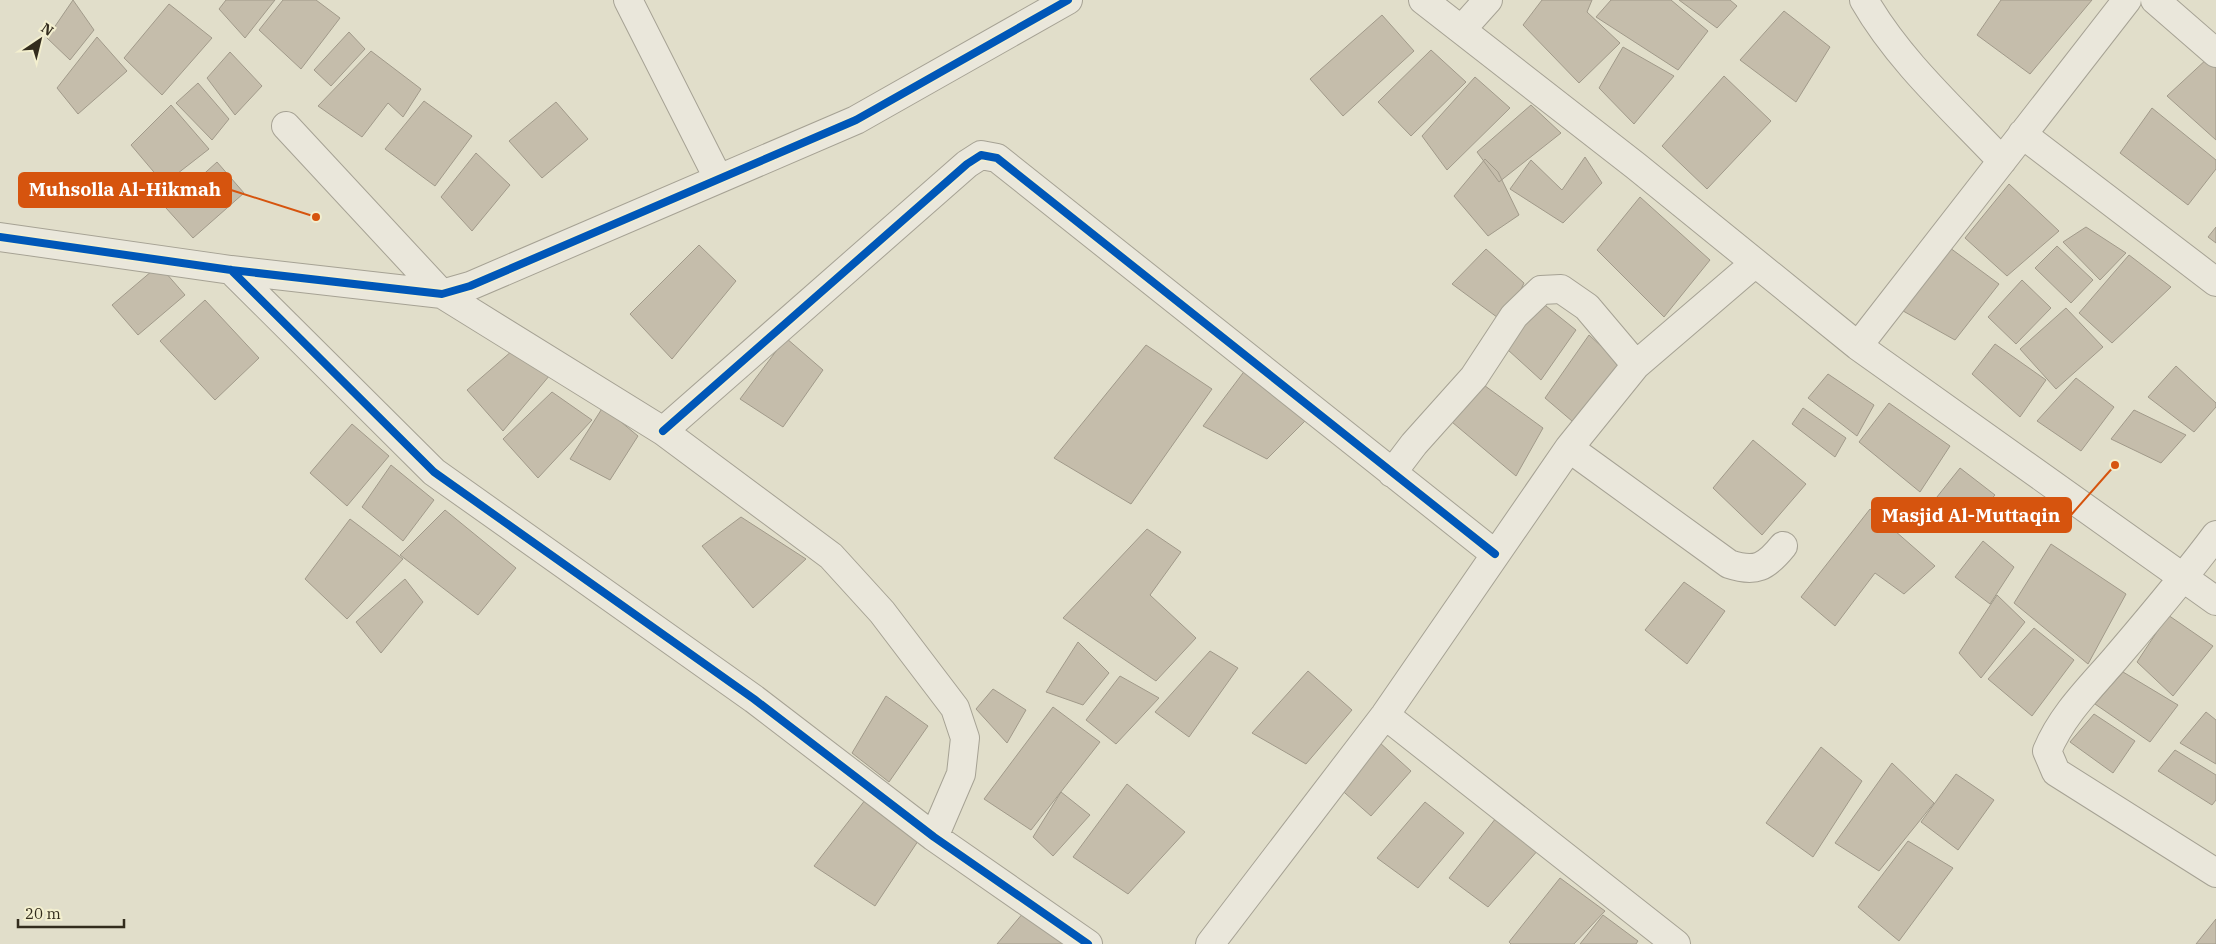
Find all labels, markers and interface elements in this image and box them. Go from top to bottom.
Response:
north arrow [15,15,65,65]
text: N [38,19,57,40]
callout: Muhsolla Al-Hikmah [19,173,231,207]
text: Muhsolla Al-Hikmah [29,177,221,201]
callout: Masjid Al-Muttaqin [1872,498,2071,532]
text: Masjid Al-Muttaqin [1882,503,2061,527]
scale bar [18,896,124,928]
text: 20 m [25,904,61,923]

